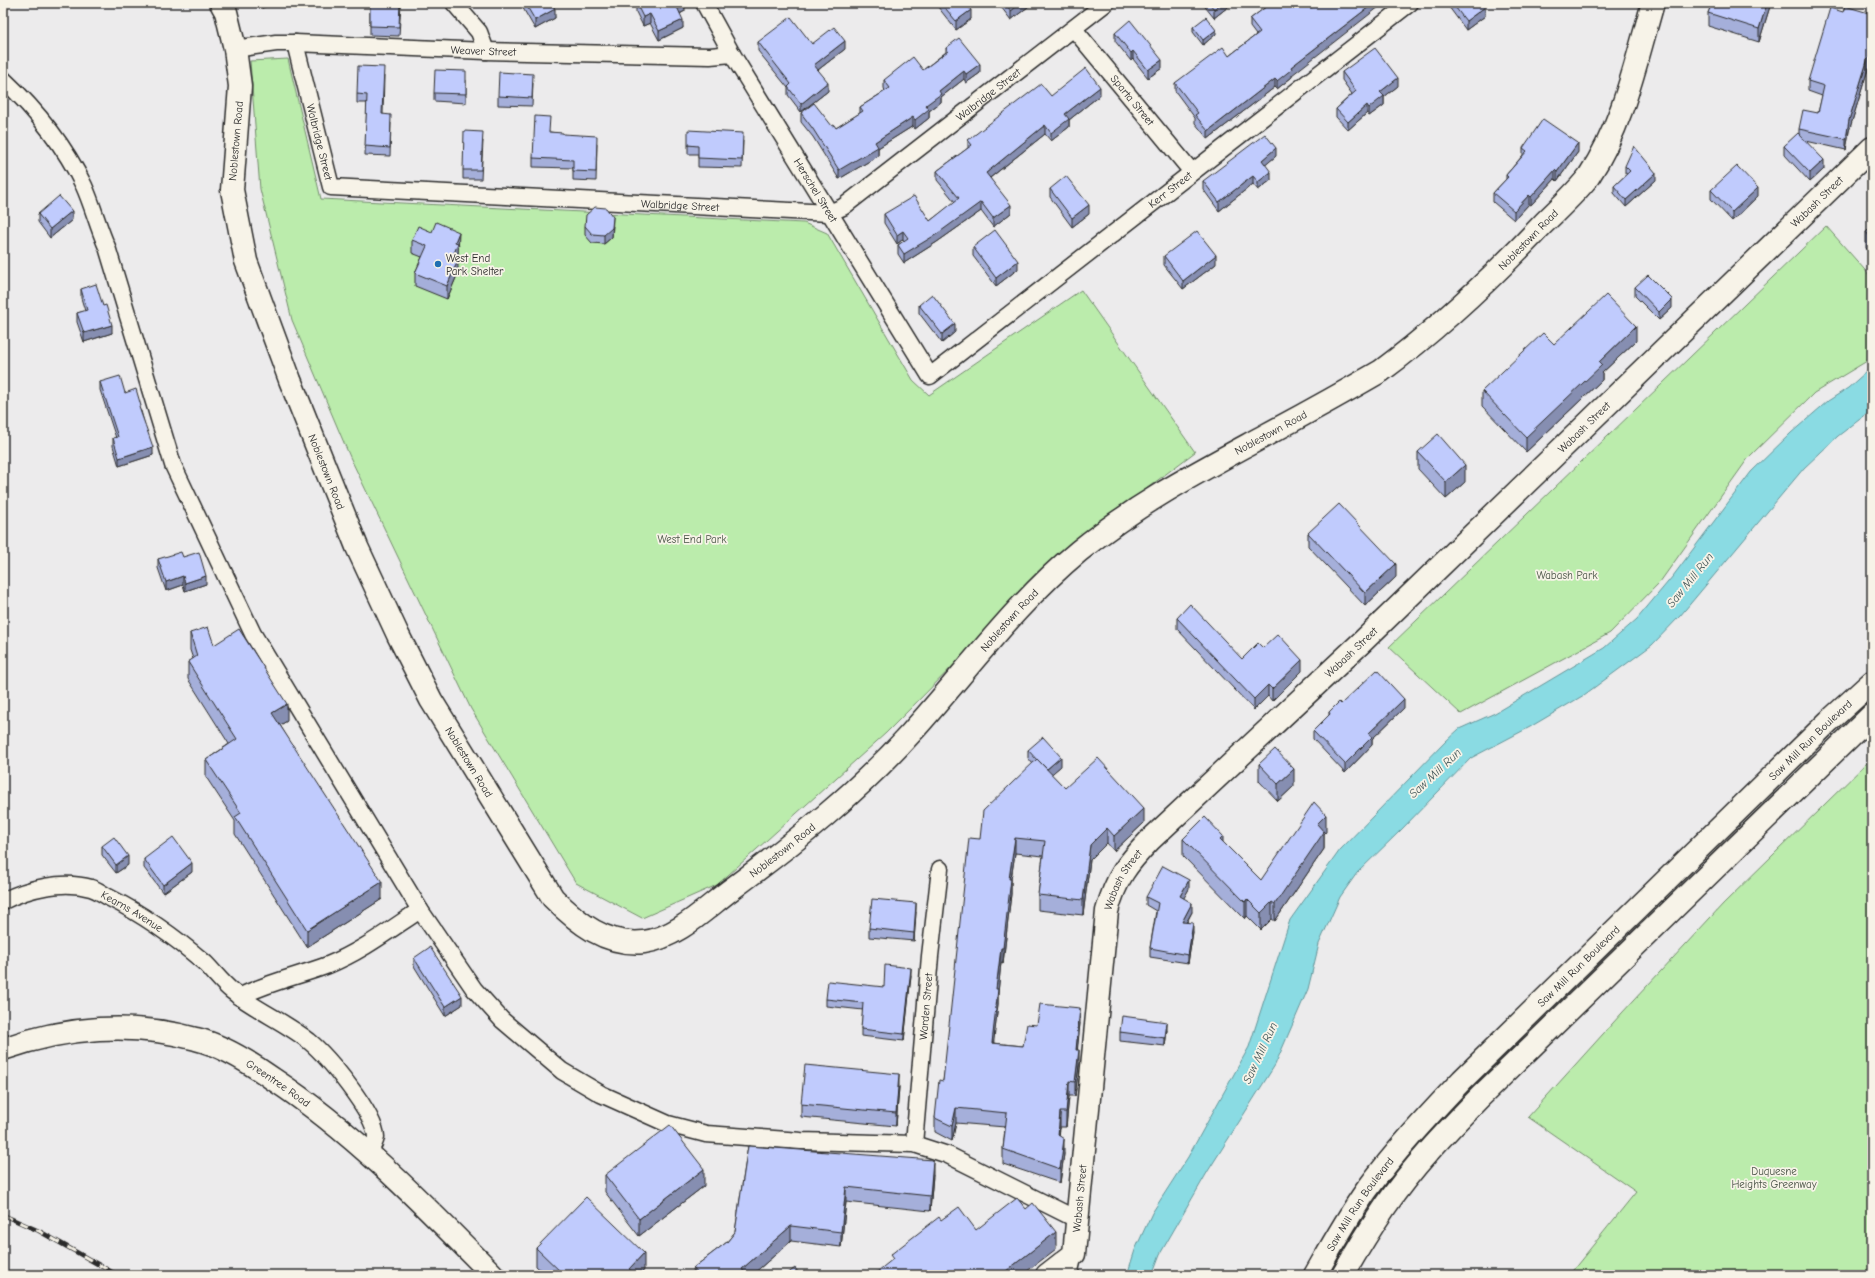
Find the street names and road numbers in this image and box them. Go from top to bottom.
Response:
street label: Weaver Street [450,43,517,58]
street label: Walbridge Street [953,65,1024,124]
street label: Sparta Street [1108,72,1158,129]
street label: Noblestown Road [226,100,246,181]
street label: Walbridge Street [304,102,336,182]
street label: Herschel Street [791,156,841,225]
street label: Kerr Street [1145,168,1195,211]
street label: Wabash Street [1788,173,1846,230]
street label: Walbridge Street [641,197,720,214]
street label: Noblestown Road [1495,206,1561,273]
street label: Wabash Street [1555,398,1613,455]
street label: Noblestown Road [1232,408,1309,457]
street label: Noblestown Road [306,432,348,511]
street label: Noblestown Road [977,586,1041,654]
street label: Wabash Street [1322,624,1381,680]
street label: Saw Mill Run Boulevard [1766,697,1855,783]
street label: Noblestown Road [443,724,496,800]
street label: Noblestown Road [747,820,818,880]
street label: Wabash Street [1101,846,1145,911]
street label: Kearns Avenue [99,888,166,935]
street label: Saw Mill Run Boulevard [1534,923,1623,1009]
street label: Warden Street [916,972,935,1041]
street label: Greentree Road [244,1056,313,1110]
street label: Saw Mill Run Boulevard [1324,1154,1396,1253]
street label: Wabash Street [1070,1163,1089,1233]

